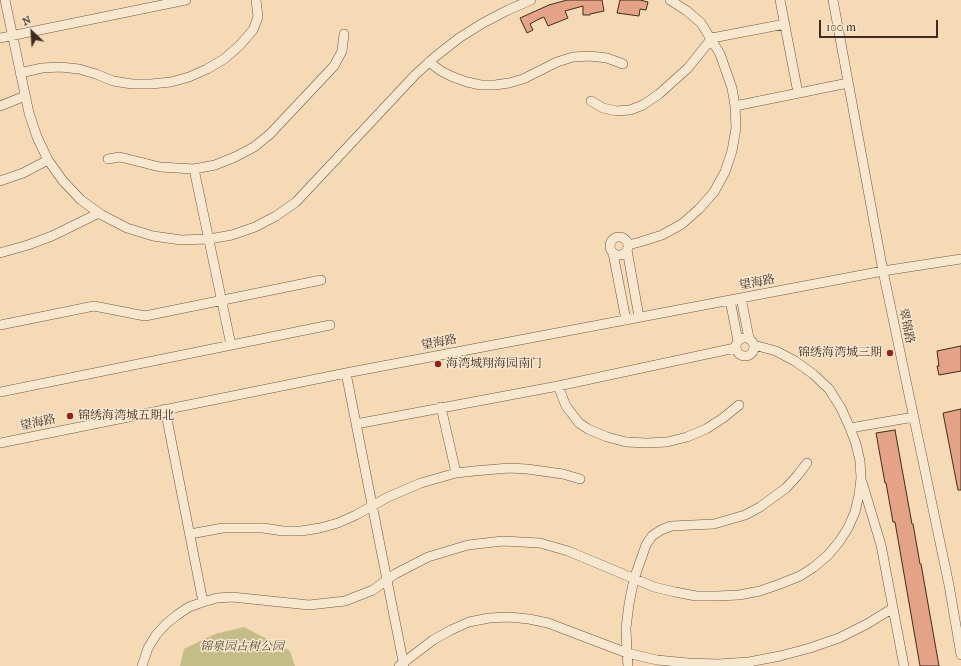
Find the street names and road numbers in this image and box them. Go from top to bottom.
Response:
street label: 望海路 [738,272,776,294]
street label: 翠锦路 [895,307,917,345]
street label: 望海路 [420,332,458,354]
street label: 望海路 [19,412,57,434]

